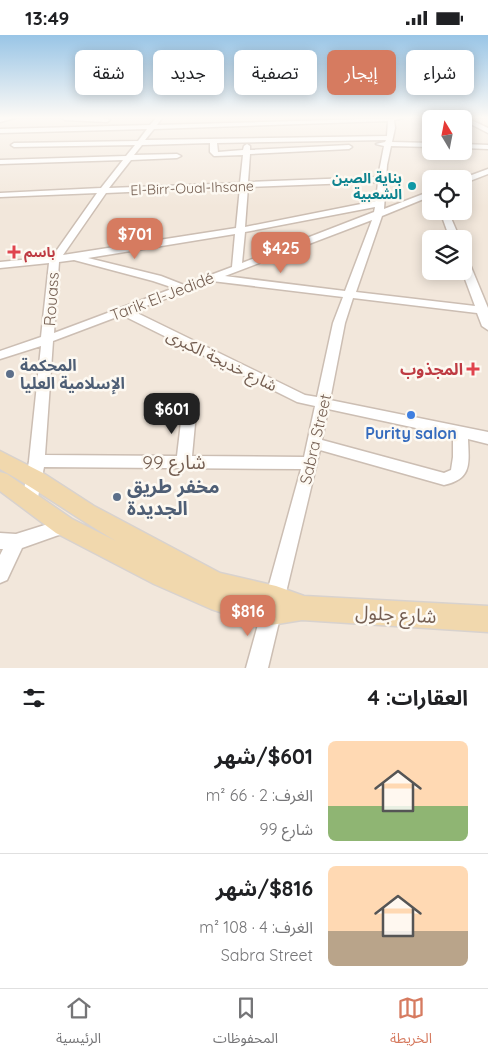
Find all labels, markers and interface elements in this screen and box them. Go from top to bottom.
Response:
text: 13:49 [25,6,69,30]
chip: شقة [75,50,143,95]
chip: جديد [153,50,224,95]
chip: تصفية [234,50,317,95]
chip: إيجار [327,50,396,95]
chip: شراء [406,50,474,95]
north arrow [422,110,472,160]
map controls [422,110,472,280]
place label: بناية الصين الشعبية [332,169,402,203]
button: locate [422,170,472,220]
street label: El-Birr-Oual-Ihsane [130,177,254,199]
marker: بناية الصين الشعبية [406,180,418,192]
pin: $701 [105,217,165,260]
text: $701 [118,224,152,244]
button: layers [422,230,472,280]
pin: $425 [251,231,311,274]
text: $425 [262,238,300,258]
place label: باسم [24,243,55,263]
marker: باسم [8,246,20,258]
street label: Tarik El-Jedidé [107,267,217,325]
street label: Rouass [39,271,63,327]
street label: شارع خديجة الكبرى [162,325,281,398]
place label: المحكمة الإسلامية العليا [20,355,125,395]
place label: المجذوب [400,359,463,379]
marker: المجذوب [467,363,479,375]
marker: المحكمة الإسلامية العليا [4,368,16,380]
street label: Sabra Street [295,392,335,486]
pin: $601 [142,393,202,435]
text: $601 [155,399,189,419]
marker: Purity salon [405,409,417,421]
place label: Purity salon [365,423,457,443]
street label: شارع 99 [142,450,206,476]
place label: مخفر طريق الجديدة [127,474,219,520]
marker: مخفر طريق الجديدة [111,491,123,503]
pin: $816 [218,595,278,637]
street label: شارع جلول [355,600,437,630]
text: $816 [231,601,265,621]
icon: filters [20,684,48,712]
text: العقارات: 4 [367,684,468,710]
text: $601/شهر [214,743,313,769]
icon: home [368,761,428,821]
text: الغرف: 2 · 66 m² [206,785,313,805]
text: شارع 99 [260,819,313,839]
text: $816/شهر [216,875,313,901]
icon: home [368,886,428,946]
text: الغرف: 4 · 108 m² [199,917,313,937]
text: Sabra Street [221,945,313,965]
tab: الرئيسية [56,994,101,1053]
tab: المحفوظات [213,994,278,1053]
tab: الخريطة [390,994,432,1053]

